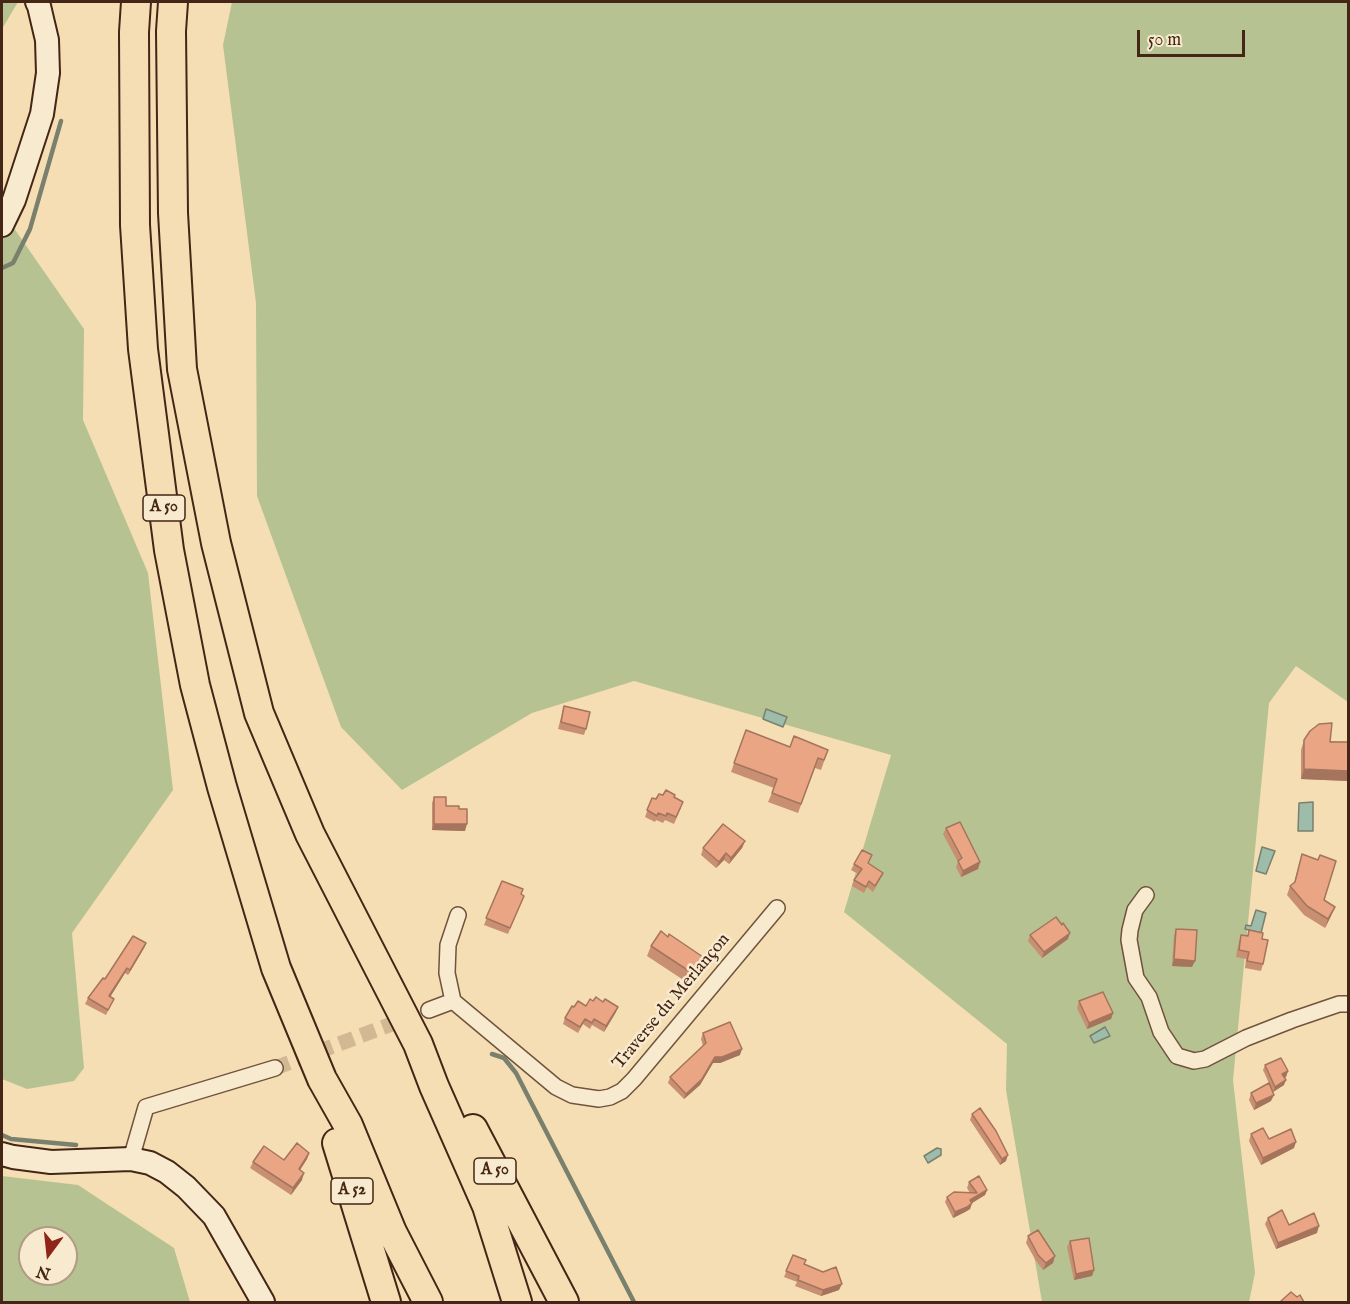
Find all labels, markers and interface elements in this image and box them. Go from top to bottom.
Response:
scale bar [1140,18,1248,56]
text: 50 m [1148,29,1181,52]
road number: A 50 [143,495,185,521]
street label: Traverse du Merlançon [609,930,735,1074]
road number: A 50 [474,1158,516,1184]
road number: A 52 [331,1178,373,1204]
north arrow [18,1226,78,1286]
text: N [35,1260,53,1283]

